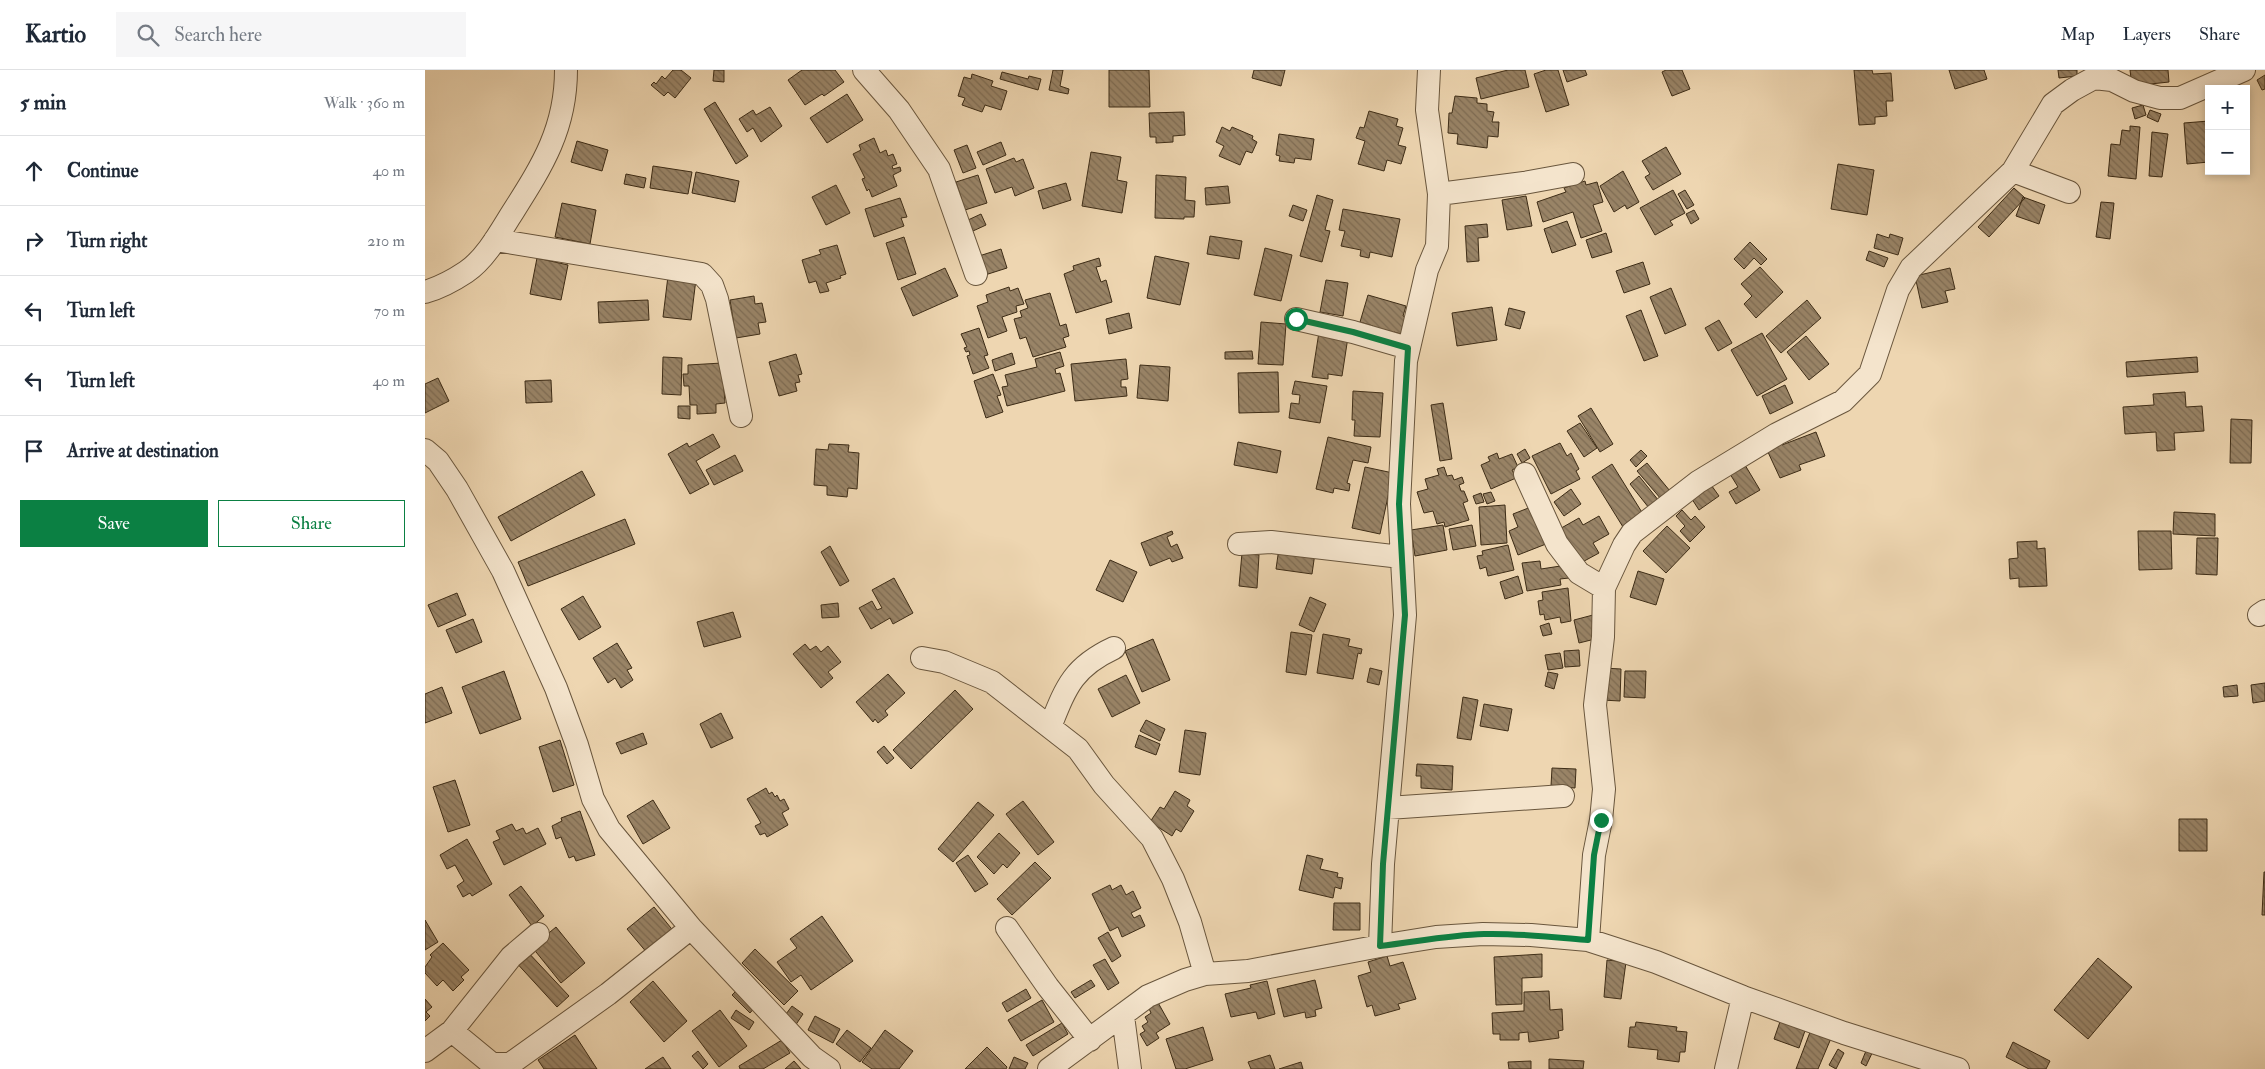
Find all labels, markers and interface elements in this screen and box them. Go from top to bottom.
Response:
search box [116,12,466,57]
text: Kartio [25,19,86,50]
icon: search [134,21,162,49]
text: Search here [174,23,262,47]
text: Map [2061,23,2095,46]
text: Layers [2123,23,2171,46]
text: Share [2199,23,2240,46]
map controls [2205,85,2250,175]
button: + [2205,85,2250,130]
text: 5 min [20,89,66,116]
text: Walk · 360 m [324,93,405,113]
button: − [2205,130,2250,175]
icon: ahead [20,157,48,185]
text: Continue [67,159,138,183]
text: 40 m [372,161,405,181]
icon: right [20,227,48,255]
text: Turn right [67,229,147,253]
text: 210 m [367,231,405,251]
icon: left [20,297,48,325]
text: Turn left [67,299,135,323]
text: 70 m [374,301,405,321]
route start [1285,308,1308,331]
icon: left [20,367,48,395]
text: Turn left [67,369,135,393]
text: 40 m [372,371,405,391]
icon: arrive [20,437,48,465]
text: Arrive at destination [67,439,219,463]
button: Save [20,500,208,547]
button: Share [218,500,405,547]
route end [1590,809,1613,832]

